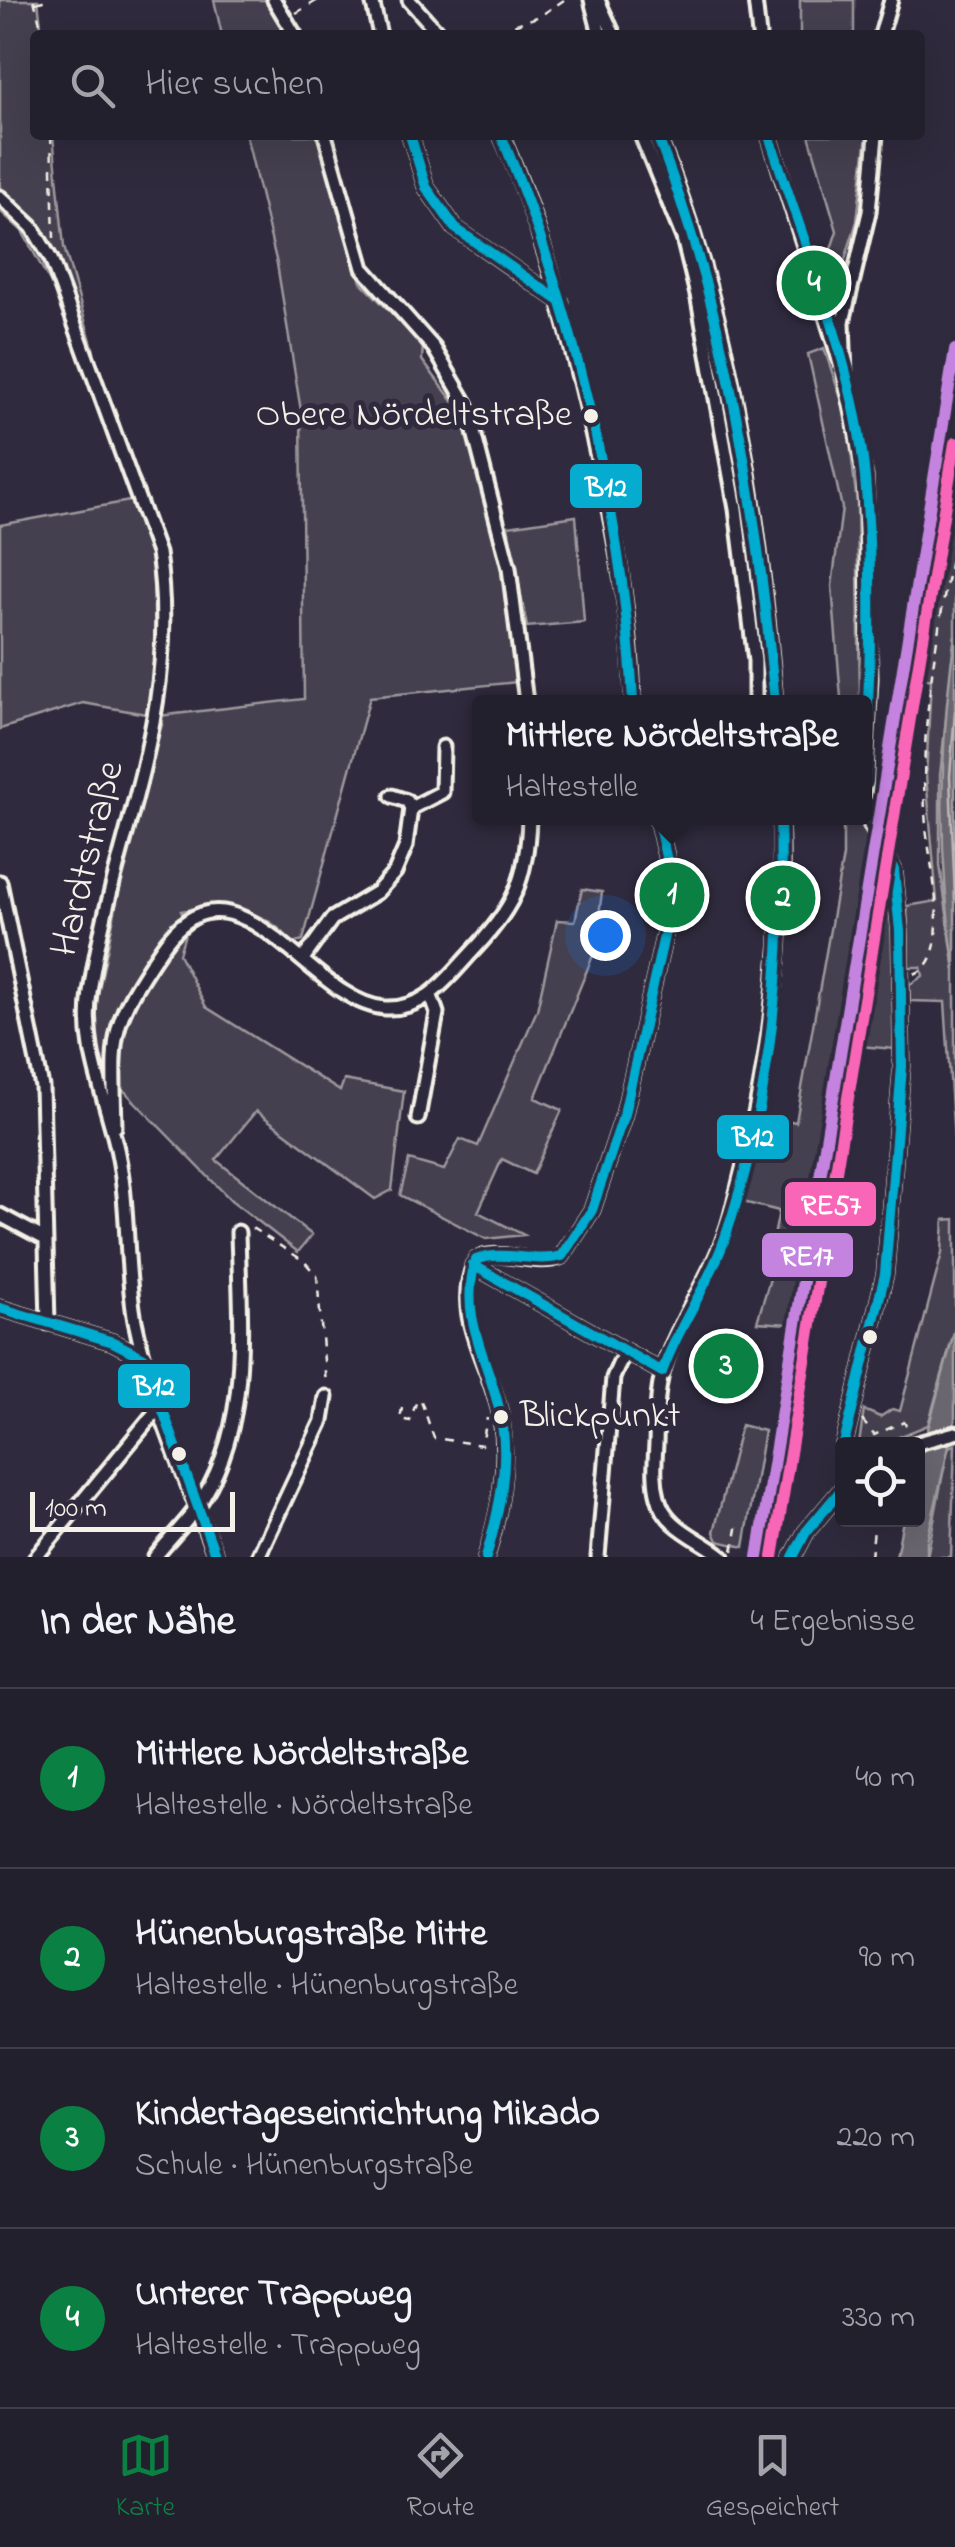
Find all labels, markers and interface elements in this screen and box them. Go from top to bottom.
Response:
search box [30,30,925,140]
text: Hier suchen [145,57,324,113]
icon: search [65,58,120,113]
pin: 4 [782,246,846,320]
place label: Obere Nördeltstraße [256,388,573,444]
marker: Obere Nördeltstraße [581,406,601,426]
line badge: B12 [568,462,644,510]
text: B12 [583,469,627,510]
popup [472,695,872,825]
text: Mittlere Nördeltstraße [505,709,839,765]
street label: Hardtstraße [36,755,142,963]
text: Haltestelle [505,765,638,812]
pin: 1 [640,858,704,932]
pin: 2 [750,860,816,936]
your location [580,910,631,961]
line badge: B12 [715,1113,791,1161]
text: B12 [730,1119,774,1160]
line badge: RE57 [783,1180,878,1228]
text: RE57 [801,1187,861,1228]
line badge: RE17 [760,1231,855,1279]
text: RE17 [781,1238,834,1279]
unlabelled marker [860,1327,880,1347]
pin: 3 [694,1328,758,1404]
line badge: B12 [116,1362,192,1410]
text: B12 [131,1368,175,1409]
place label: Blickpunkt [519,1389,681,1445]
marker: Blickpunkt [491,1407,511,1427]
map controls [835,1437,925,1527]
button: locate [835,1437,925,1527]
unlabelled marker [169,1444,189,1464]
scale bar [30,1487,235,1532]
text: 100 m [45,1489,107,1530]
text: In der Nähe [40,1592,235,1653]
text: 4 Ergebnisse [750,1599,915,1646]
text: Mittlere Nördeltstraße [135,1727,468,1783]
text: 1 [67,1755,78,1802]
text: 40 m [855,1755,915,1802]
text: Haltestelle · Nördeltstraße [135,1783,473,1830]
text: Hünenburgstraße Mitte [135,1907,487,1963]
text: 2 [65,1935,80,1982]
text: 90 m [859,1935,915,1982]
text: Haltestelle · Hünenburgstraße [135,1963,518,2010]
text: Kindertageseinrichtung Mikado [135,2087,600,2143]
text: 3 [66,2115,79,2162]
text: 220 m [837,2115,915,2162]
text: Schule · Hünenburgstraße [135,2143,473,2190]
text: Unterer Trappweg [135,2267,412,2323]
text: 4 [66,2295,79,2342]
text: 330 m [842,2295,915,2342]
text: Haltestelle · Trappweg [135,2323,421,2370]
tab: Karte [116,2428,175,2529]
tab: Route [406,2428,474,2529]
tab: Gespeichert [706,2428,839,2529]

